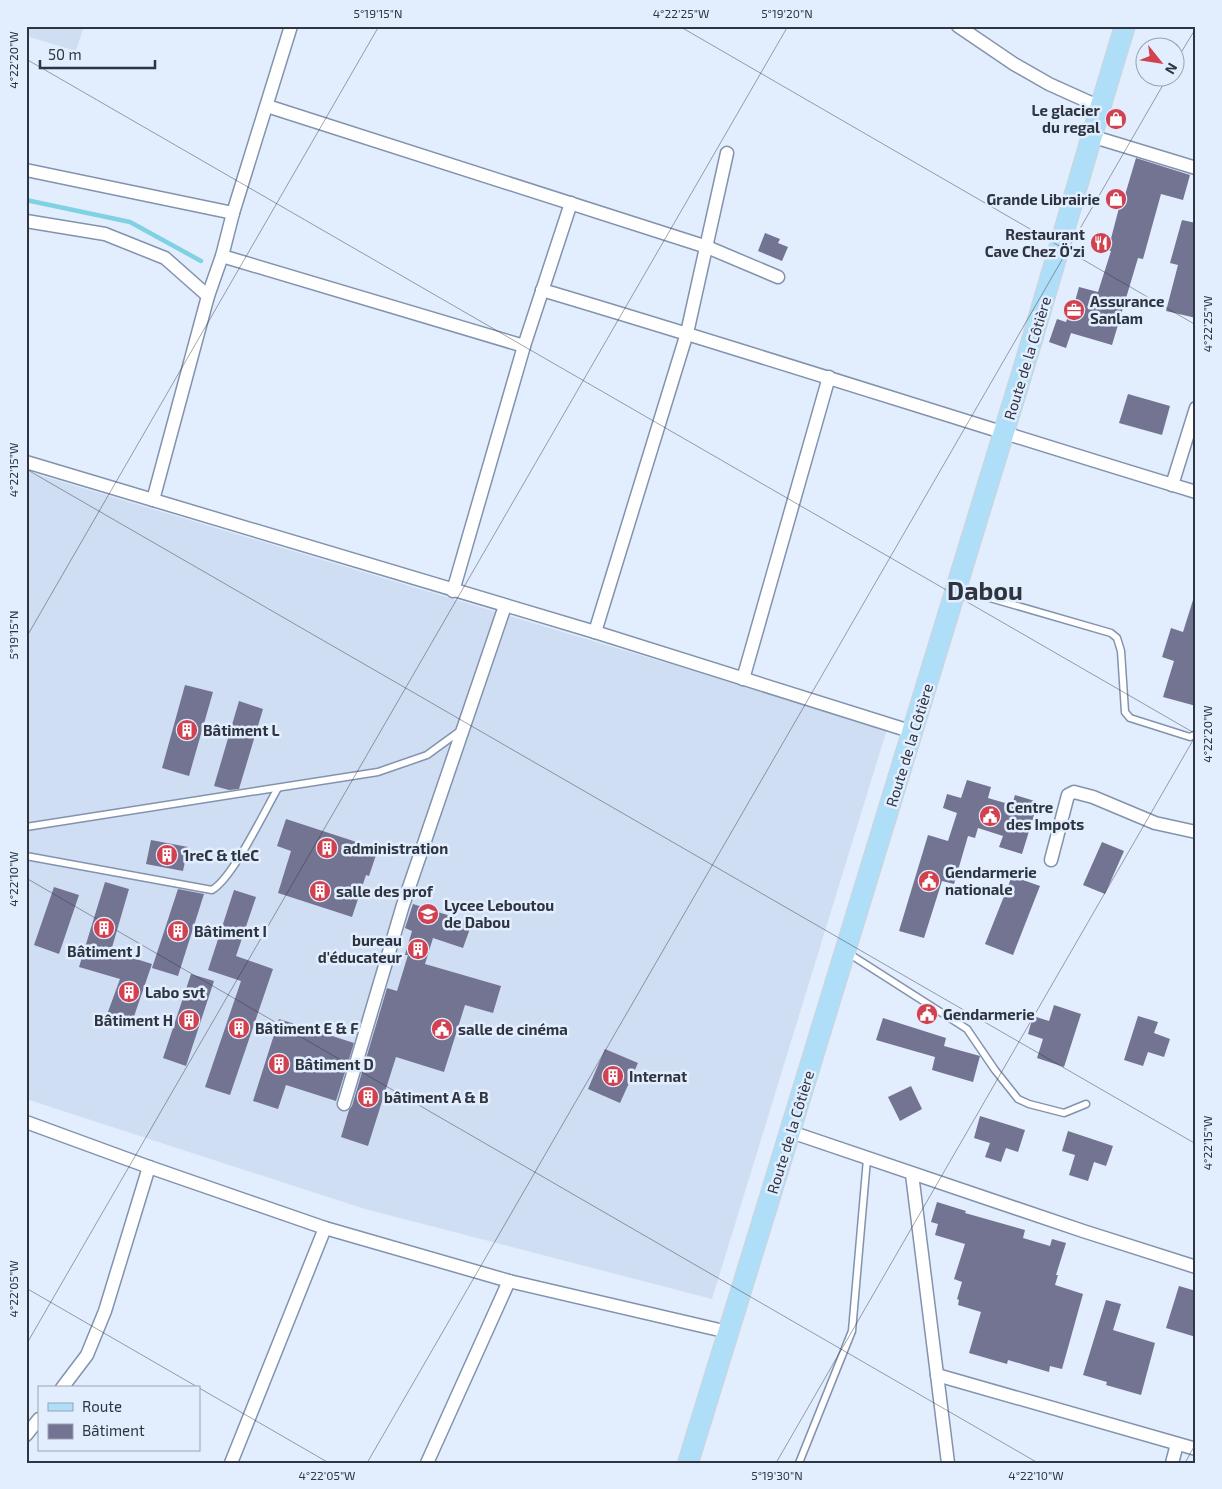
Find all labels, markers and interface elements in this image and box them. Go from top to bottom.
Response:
text: 5°19'15"N [354,6,402,20]
text: 4°22'25"W [653,6,709,20]
text: 5°19'20"N [761,6,813,20]
text: 4°22'20"W [6,31,20,89]
scale bar [40,38,155,70]
north arrow [1134,38,1184,88]
text: 50 m [48,45,82,63]
text: N [1162,60,1182,77]
place label: Le glacier du regal [1031,101,1101,136]
shop icon: Le glacier du regal [1104,107,1128,131]
shop icon: Grande Librairie [1104,187,1128,211]
place label: Grande Librairie [987,190,1100,208]
place label: Restaurant Cave Chez Ö'zi [985,225,1085,260]
restaurant icon: Restaurant Cave Chez Ö'zi [1089,231,1113,255]
place label: Assurance Sanlam [1090,292,1165,327]
street label: Route de la Côtière [1000,294,1054,422]
text: 4°22'25"W [1200,296,1214,352]
office icon: Assurance Sanlam [1062,298,1086,322]
text: 4°22'15"W [6,443,20,497]
district label: Dabou [947,575,1023,605]
text: 5°19'15"N [6,611,20,659]
street label: Route de la Côtière [882,681,936,809]
text: 4°22'20"W [1200,705,1214,763]
building icon: Bâtiment L [175,718,199,742]
place label: Bâtiment L [203,721,280,739]
place label: Centre des Impots [1006,798,1084,833]
public building icon: Centre des Impots [978,804,1002,828]
building icon: administration [315,836,339,860]
place label: administration [343,839,448,857]
building icon: 1reC & tleC [155,843,179,867]
place label: 1reC & tleC [183,846,259,864]
text: 4°22'10"W [6,851,20,907]
place label: Gendarmerie nationale [945,863,1037,898]
public building icon: Gendarmerie nationale [917,869,941,893]
building icon: salle des prof [308,879,332,903]
place label: salle des prof [336,882,434,900]
place label: Lycee Leboutou de Dabou [444,896,554,931]
school or university icon: Lycee Leboutou de Dabou [416,902,440,926]
building icon: Bâtiment J [92,916,116,940]
building icon: Bâtiment I [166,919,190,943]
place label: Bâtiment I [194,922,267,940]
place label: bureau d'éducateur [318,931,403,966]
building icon: bureau d'éducateur [406,937,430,961]
place label: Bâtiment J [67,942,141,960]
building icon: Labo svt [117,980,141,1004]
place label: Labo svt [145,983,205,1001]
public building icon: Gendarmerie [915,1002,939,1026]
place label: Gendarmerie [943,1005,1035,1023]
building icon: Bâtiment H [177,1008,201,1032]
place label: Bâtiment H [94,1011,173,1029]
building icon: Bâtiment E & F [227,1016,251,1040]
public building icon: salle de cinéma [430,1017,454,1041]
place label: Bâtiment E & F [255,1019,359,1037]
place label: salle de cinéma [458,1020,568,1038]
building icon: Bâtiment D [267,1052,291,1076]
place label: Bâtiment D [295,1055,374,1073]
building icon: Internat [601,1064,625,1088]
place label: Internat [629,1067,687,1085]
street label: Route de la Côtière [763,1068,817,1196]
building icon: bâtiment A & B [356,1085,380,1109]
place label: bâtiment A & B [384,1088,489,1106]
text: 4°22'15"W [1200,1116,1214,1170]
text: 4°22'05"W [6,1260,20,1318]
legend [38,1386,200,1452]
text: Route [82,1397,122,1415]
text: Bâtiment [82,1421,145,1439]
text: 4°22'05"W [298,1468,356,1482]
text: 5°19'30"N [751,1468,803,1482]
text: 4°22'10"W [1008,1468,1064,1482]

